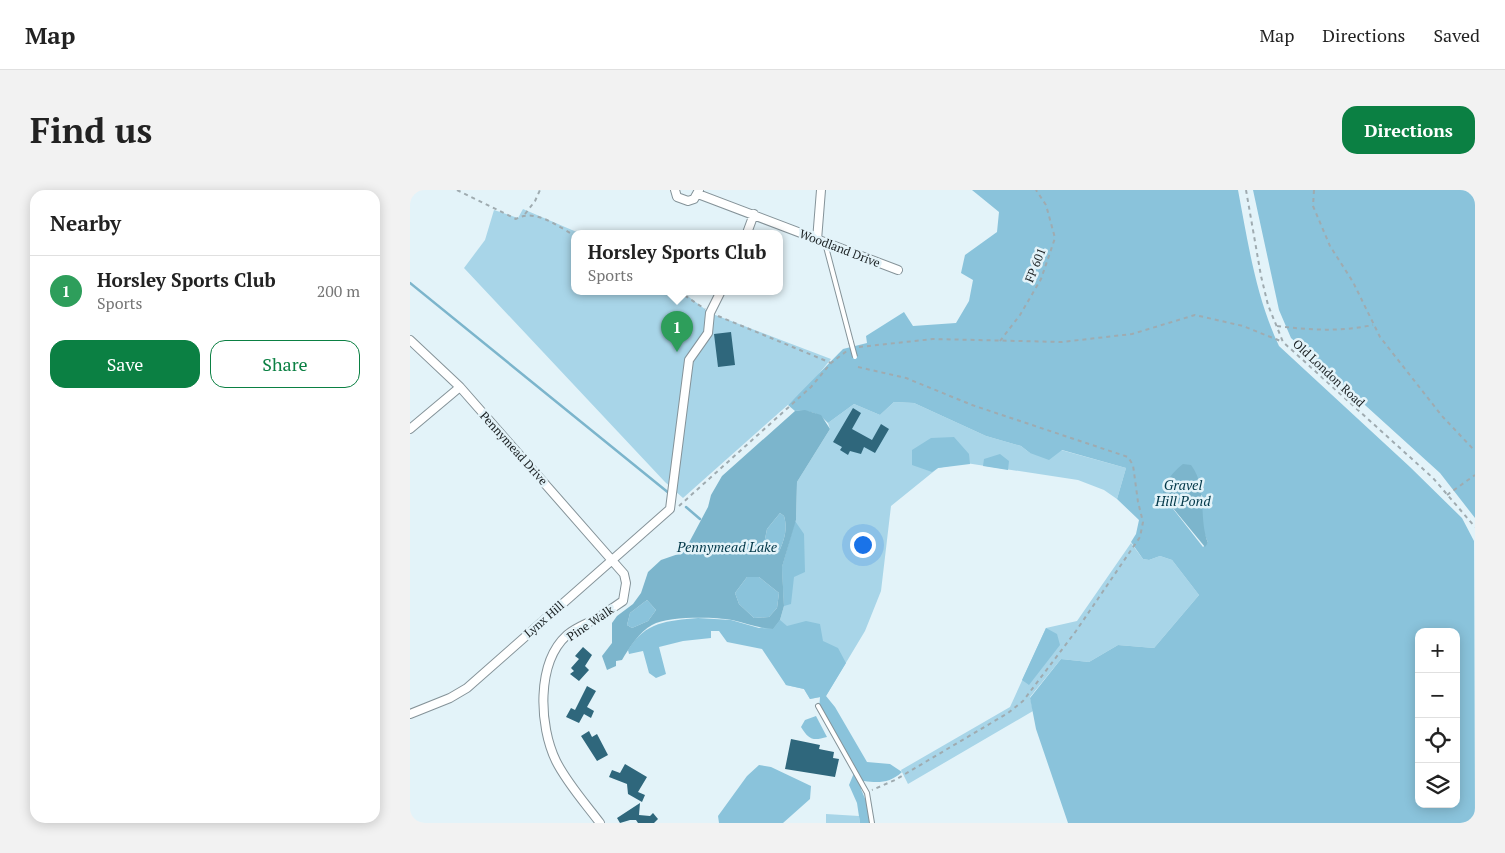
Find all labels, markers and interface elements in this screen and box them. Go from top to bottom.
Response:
text: Map [25,19,75,51]
text: Map [1259,23,1294,47]
text: Directions [1322,23,1405,47]
text: Saved [1433,23,1480,47]
button: Directions [1342,106,1475,154]
text: Find us [30,107,152,153]
text: Nearby [50,209,121,237]
street label: Woodland Drive [797,226,883,270]
popup [571,230,783,295]
text: Horsley Sports Club [588,239,766,264]
street label: FP 601 [1021,246,1049,284]
text: Sports [588,264,633,286]
text: Horsley Sports Club [97,267,276,292]
text: 1 [61,280,71,302]
text: 200 m [317,280,360,302]
text: Sports [97,292,143,314]
pin: 1 [661,311,693,352]
street label: Old London Road [1290,336,1368,410]
button: Save [50,340,200,388]
button: Share [210,340,360,388]
street label: Pennymead Drive [477,408,551,488]
water label: Gravel Hill Pond [1154,475,1211,510]
your location [850,532,876,558]
water label: Pennymead Lake [676,537,778,556]
street label: Lynx Hill [521,597,567,640]
street label: Pine Walk [564,601,617,644]
map controls [1415,628,1460,808]
button: + [1415,628,1460,673]
button: − [1415,673,1460,718]
button: locate [1415,718,1460,763]
button: layers [1415,763,1460,808]

